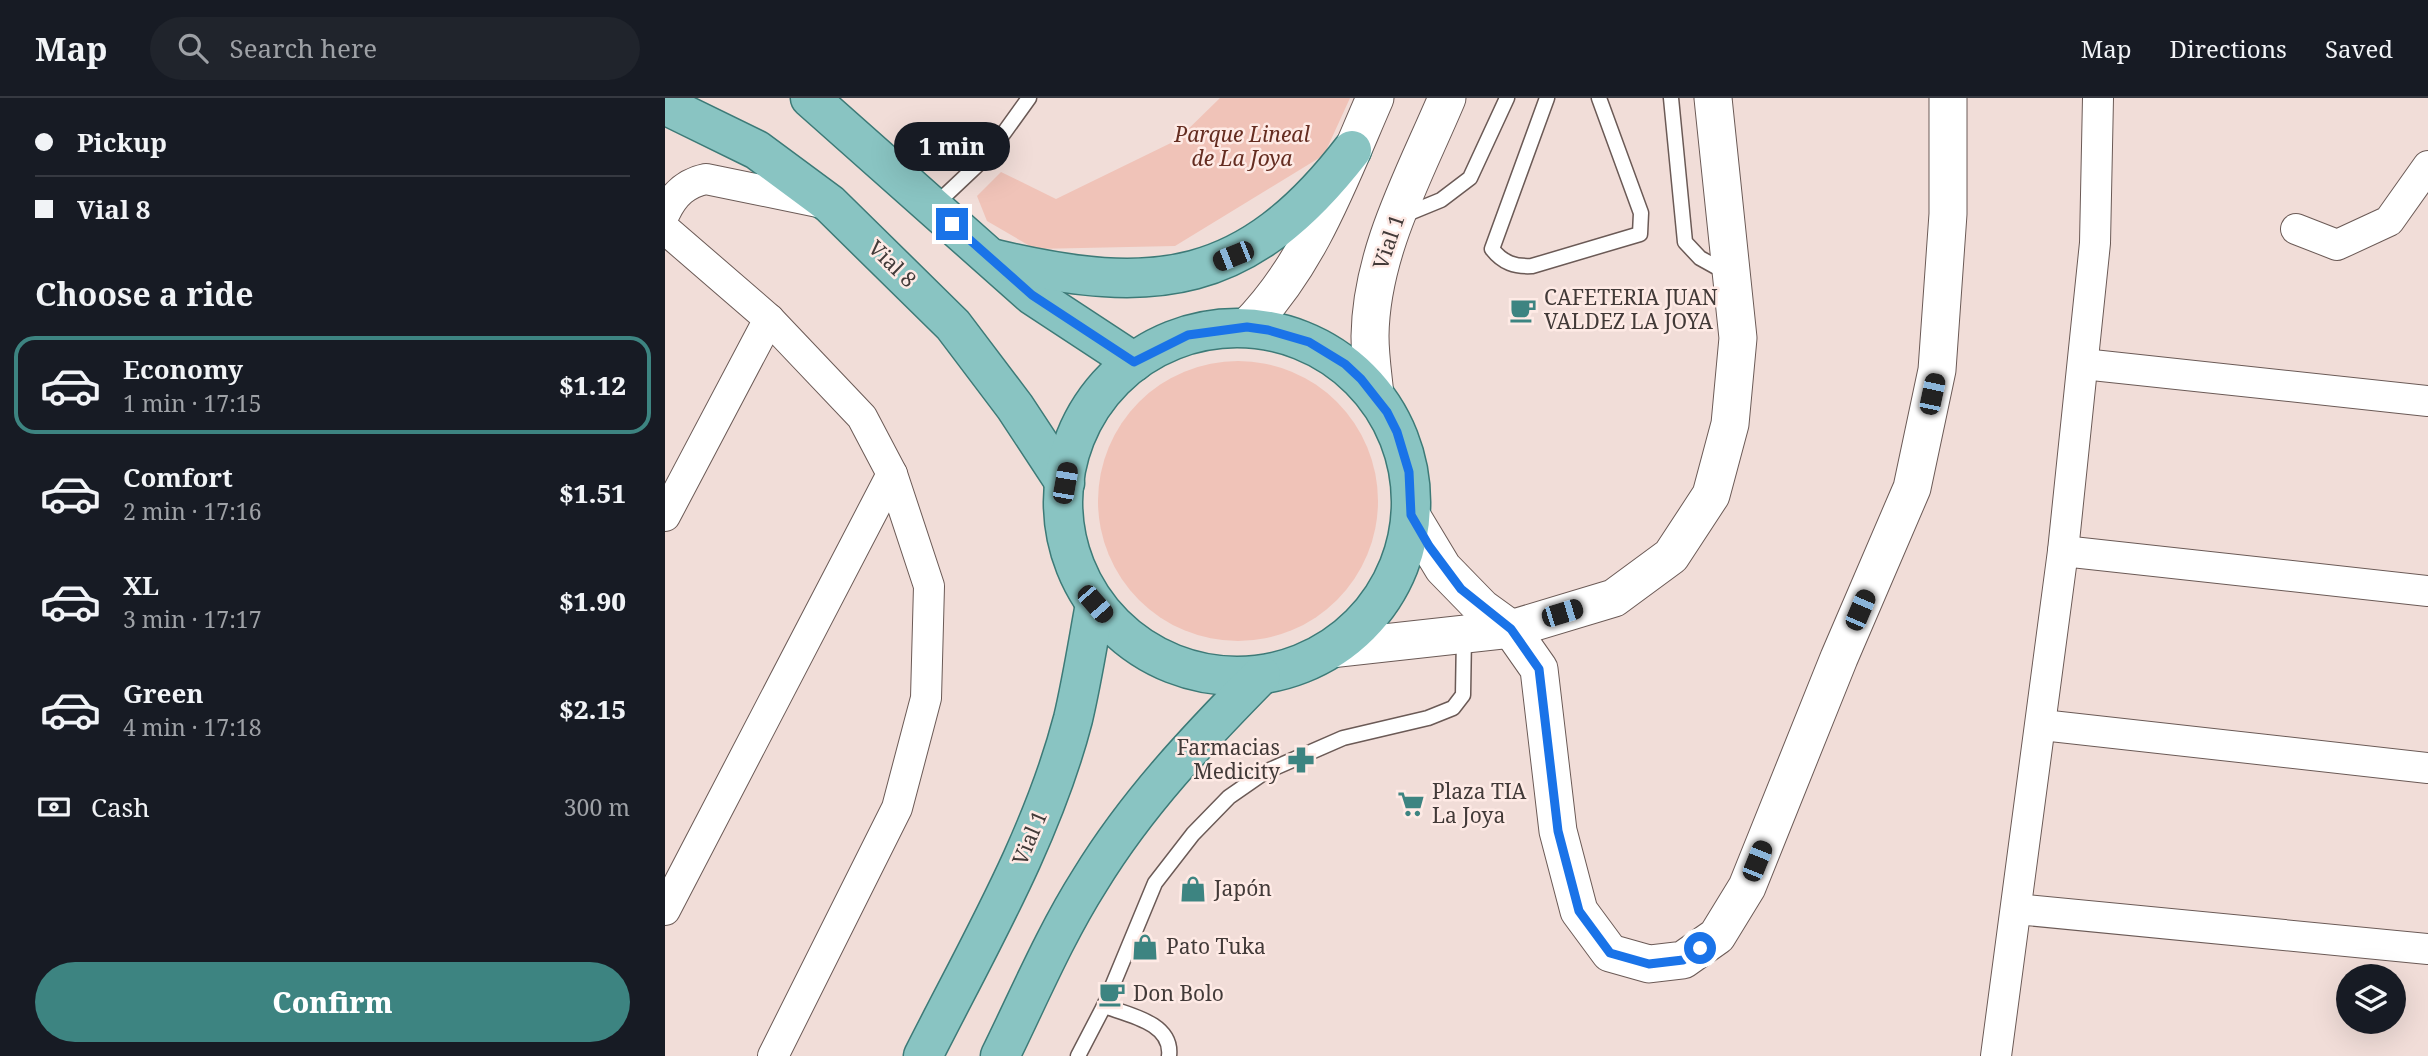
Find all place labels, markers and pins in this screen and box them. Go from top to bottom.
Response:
place label: CAFETERIA JUAN VALDEZ LA JOYA [1544,283,1718,335]
cafe icon: CAFETERIA JUAN VALDEZ LA JOYA [1508,295,1538,325]
place label: Farmacias Medicity [1177,733,1280,785]
pharmacy icon: Farmacias Medicity [1286,745,1316,775]
place label: Plaza TIA La Joya [1432,777,1527,829]
supermarket icon: Plaza TIA La Joya [1396,789,1426,819]
shop icon: Japón [1178,874,1208,904]
place label: Japón [1213,874,1272,902]
shop icon: Pato Tuka [1130,932,1160,962]
place label: Pato Tuka [1166,932,1266,960]
cafe icon: Don Bolo [1097,979,1127,1009]
place label: Don Bolo [1133,979,1224,1007]

